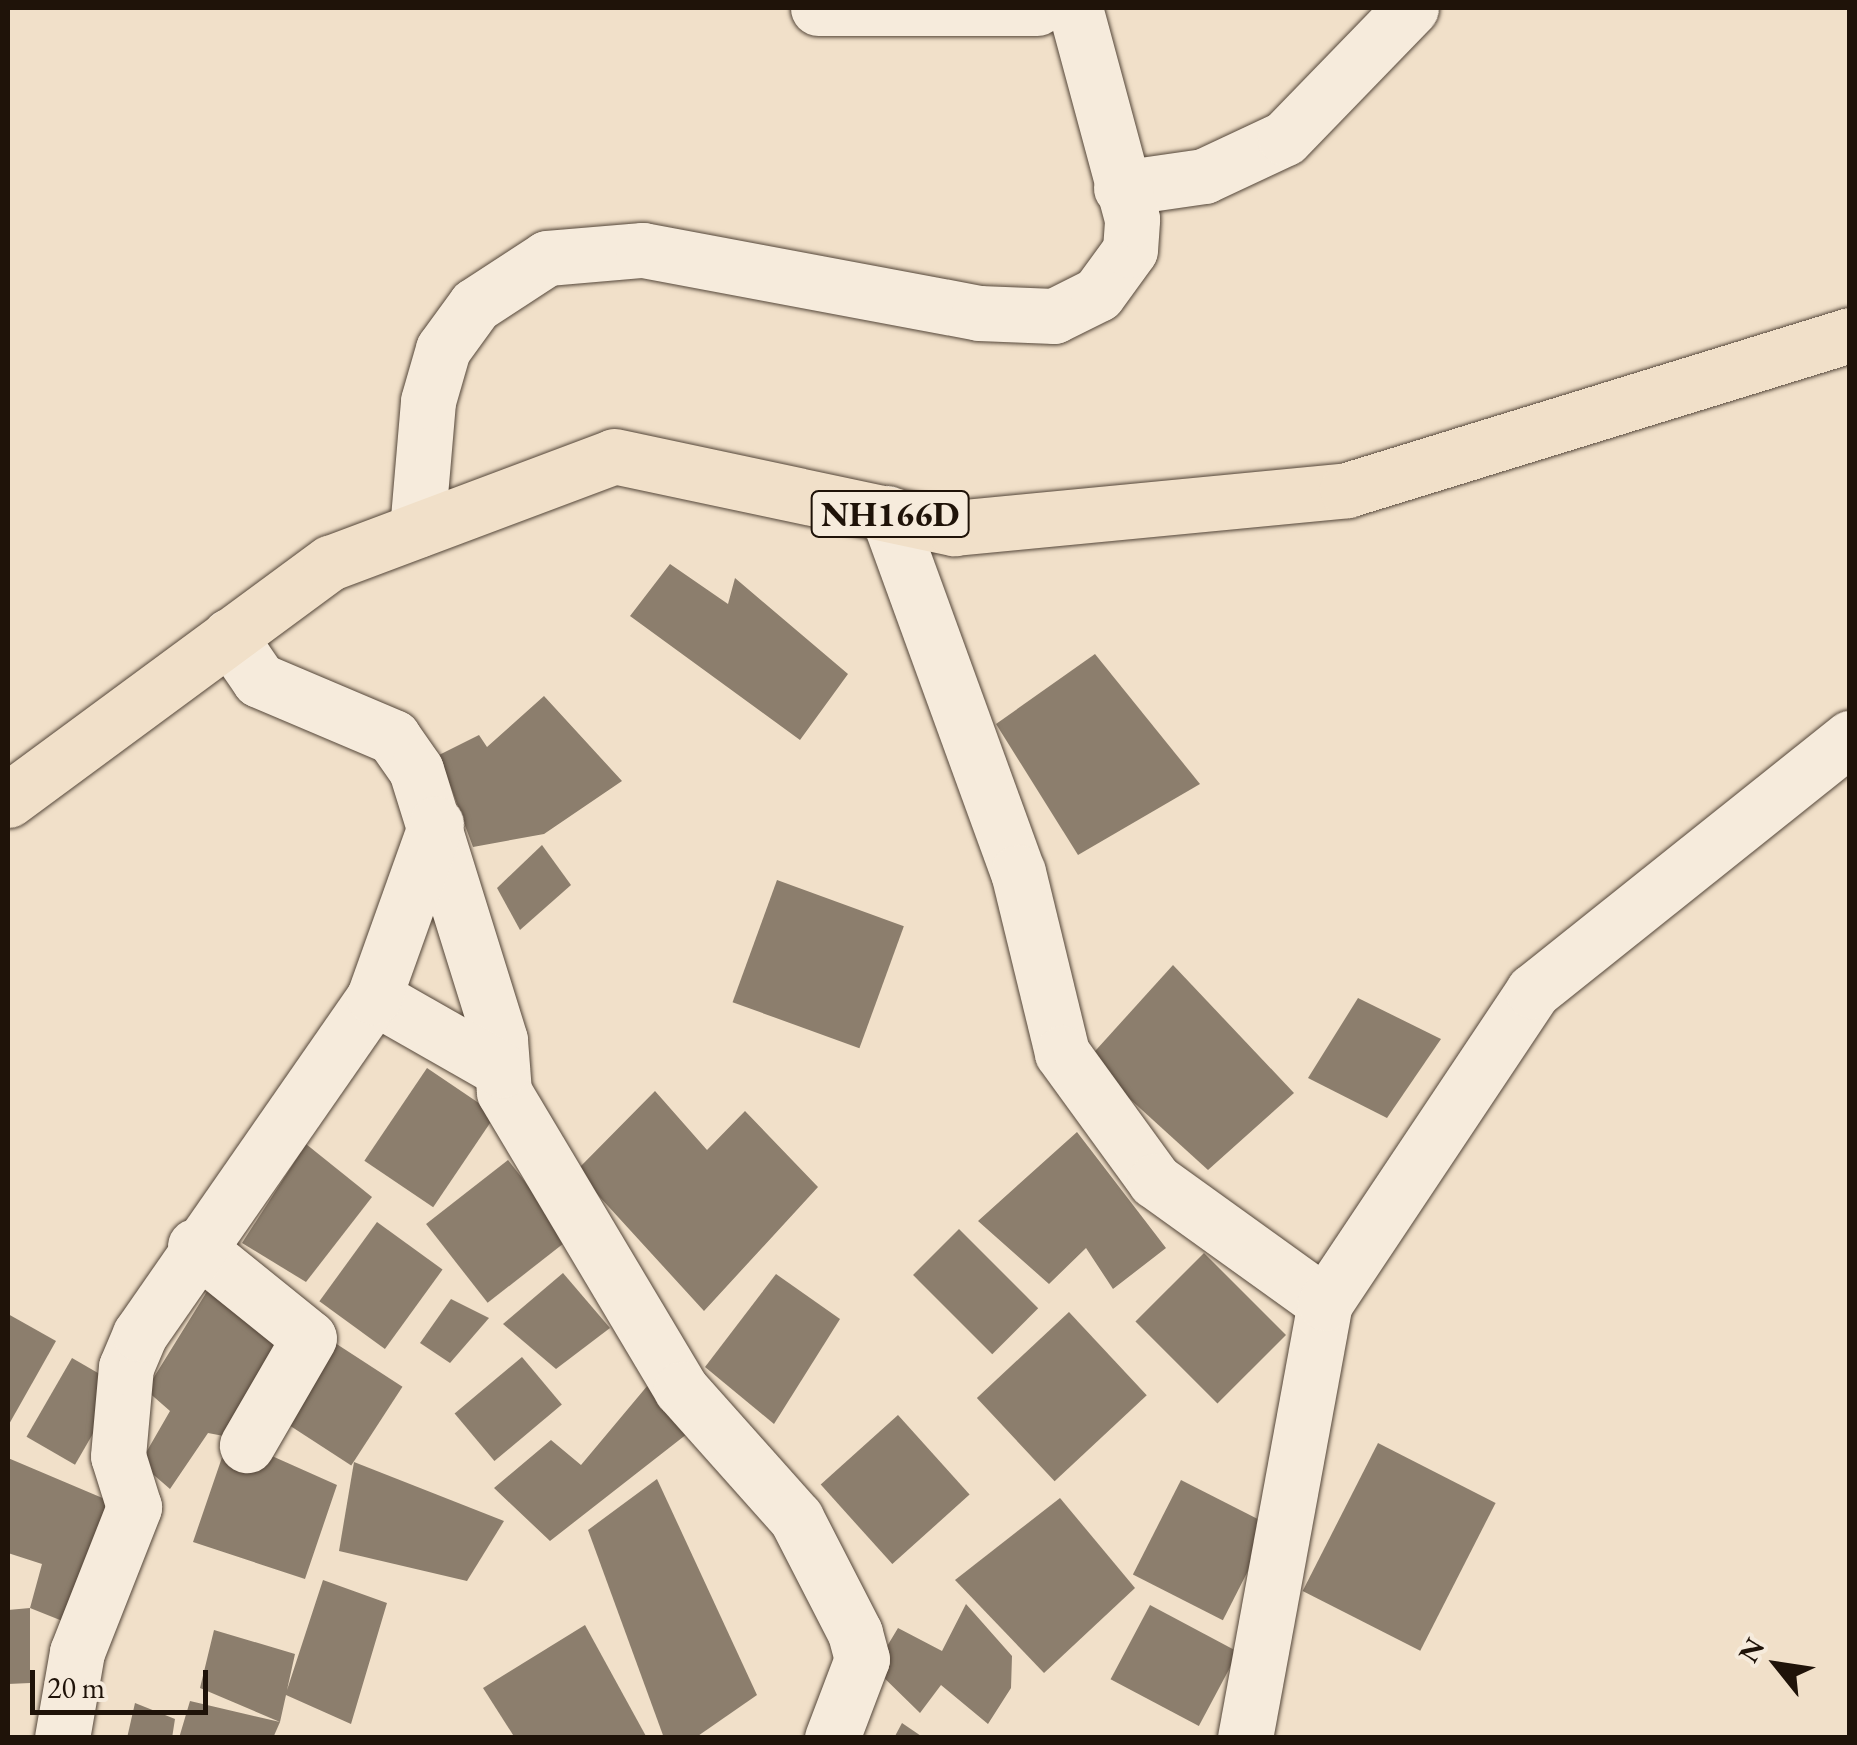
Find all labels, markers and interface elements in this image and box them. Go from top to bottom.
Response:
road number: NH166D [810,484,970,544]
north arrow [1727,1615,1827,1715]
text: N [1730,1631,1772,1669]
scale bar [35,1650,212,1712]
text: 20 m [47,1668,105,1707]

